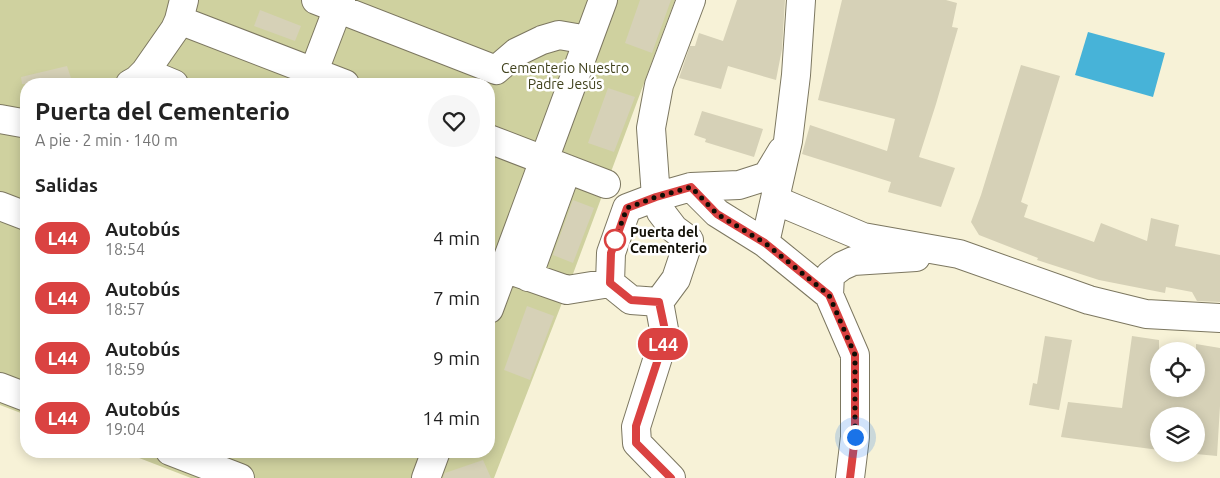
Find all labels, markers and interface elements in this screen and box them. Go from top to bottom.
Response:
park label: Cementerio Nuestro Padre Jesús [501,60,629,92]
button: heart [428,95,480,147]
text: Puerta del Cementerio [35,98,290,125]
text: A pie · 2 min · 140 m [35,131,178,149]
text: Salidas [35,174,98,196]
text: Autobús [105,218,180,240]
place label: Puerta del Cementerio [630,224,707,256]
text: 4 min [433,227,480,249]
text: L44 [47,228,78,248]
marker: Puerta del Cementerio [604,229,626,251]
text: 18:54 [105,240,145,258]
text: Autobús [105,278,180,300]
text: 7 min [433,287,480,309]
text: L44 [47,288,78,308]
text: 18:57 [105,300,145,318]
line badge: L44 [634,328,692,360]
text: L44 [648,334,678,354]
text: Autobús [105,338,180,360]
map controls [1150,342,1205,462]
button: locate [1150,342,1205,397]
text: 9 min [433,347,480,369]
text: L44 [47,348,78,368]
text: 18:59 [105,360,145,378]
text: Autobús [105,398,180,420]
text: 14 min [422,407,480,429]
button: layers [1150,407,1205,462]
text: L44 [47,408,78,428]
text: 19:04 [105,420,145,438]
your location [843,425,868,450]

